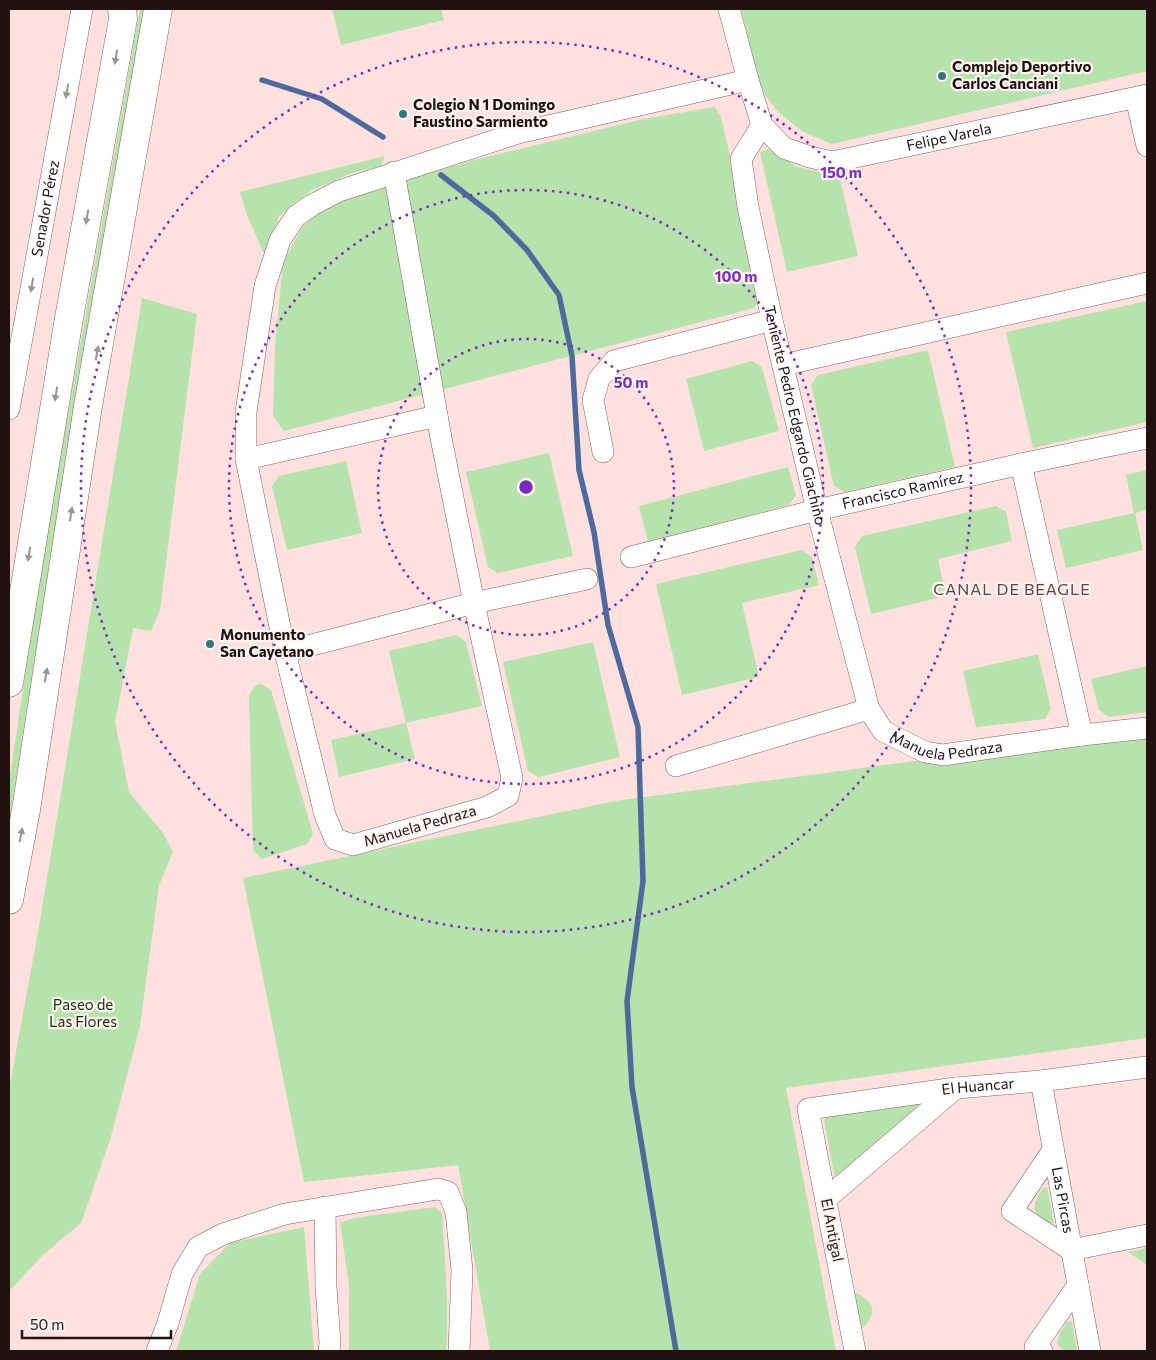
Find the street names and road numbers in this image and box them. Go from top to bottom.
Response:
street label: Felipe Varela [905,118,993,154]
street label: Senador Pérez [27,158,62,258]
street label: Teniente Pedro Edgardo Giachino [761,304,831,527]
street label: Francisco Ramírez [840,467,965,512]
street label: Manuela Pedraza [887,726,1003,763]
street label: Manuela Pedraza [361,800,478,850]
street label: El Huancar [940,1073,1015,1098]
street label: Las Pircas [1049,1165,1078,1235]
street label: El Antigal [818,1197,848,1263]

